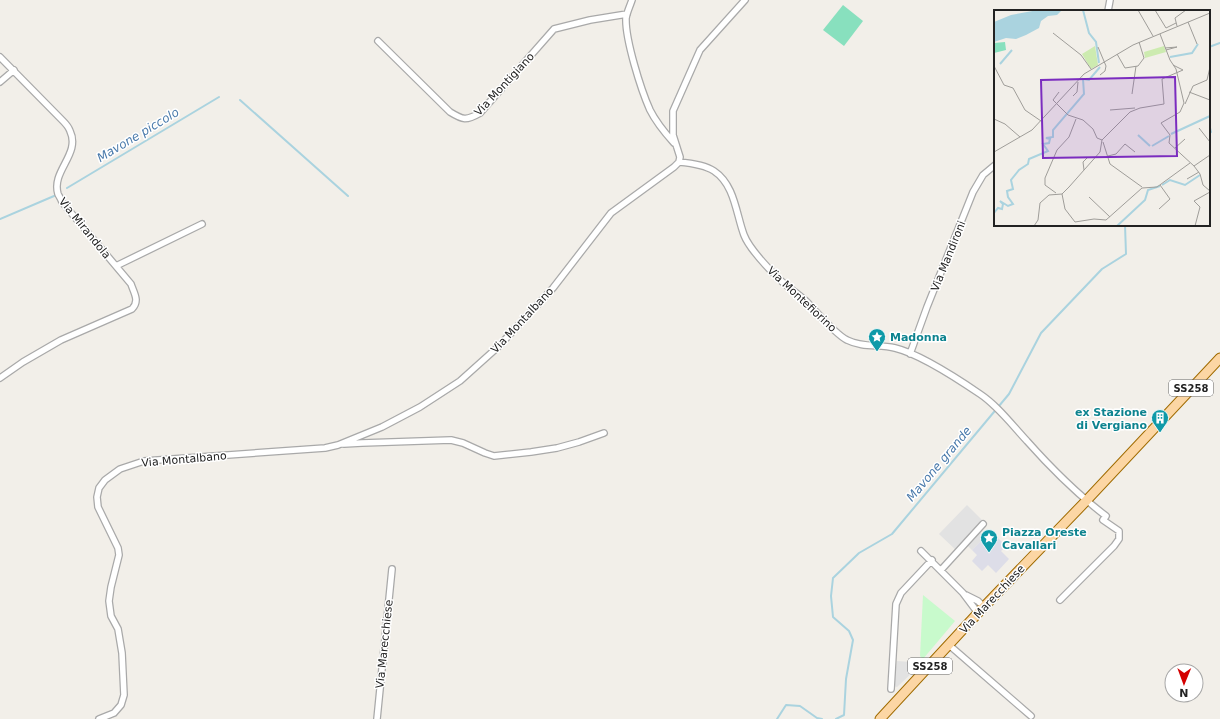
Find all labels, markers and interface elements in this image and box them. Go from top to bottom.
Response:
inset map [994,10,1210,226]
street label: Via Montigiano [472,50,537,119]
water label: Mavone piccolo [94,105,182,165]
street label: Via Mirandola [56,195,113,261]
street label: Via Mandironi [928,219,969,293]
street label: Via Montefiorino [764,264,839,335]
street label: Via Montalbano [489,285,556,356]
place icon: Madonna [867,327,887,352]
place label: Madonna [890,331,947,344]
road number: SS258 [1169,380,1213,396]
place label: ex Stazione di Vergiano [1075,406,1147,432]
building icon: ex Stazione di Vergiano [1150,408,1170,433]
water label: Mavone grande [904,424,974,504]
street label: Via Montalbano [141,449,227,470]
place label: Piazza Oreste Cavallari [1002,526,1087,552]
place icon: Piazza Oreste Cavallari [979,528,999,553]
street label: Via Marecchiese [957,562,1028,636]
street label: Via Marecchiese [373,599,396,689]
road number: SS258 [908,658,952,674]
north arrow [1164,663,1204,703]
text: N [1179,686,1189,699]

